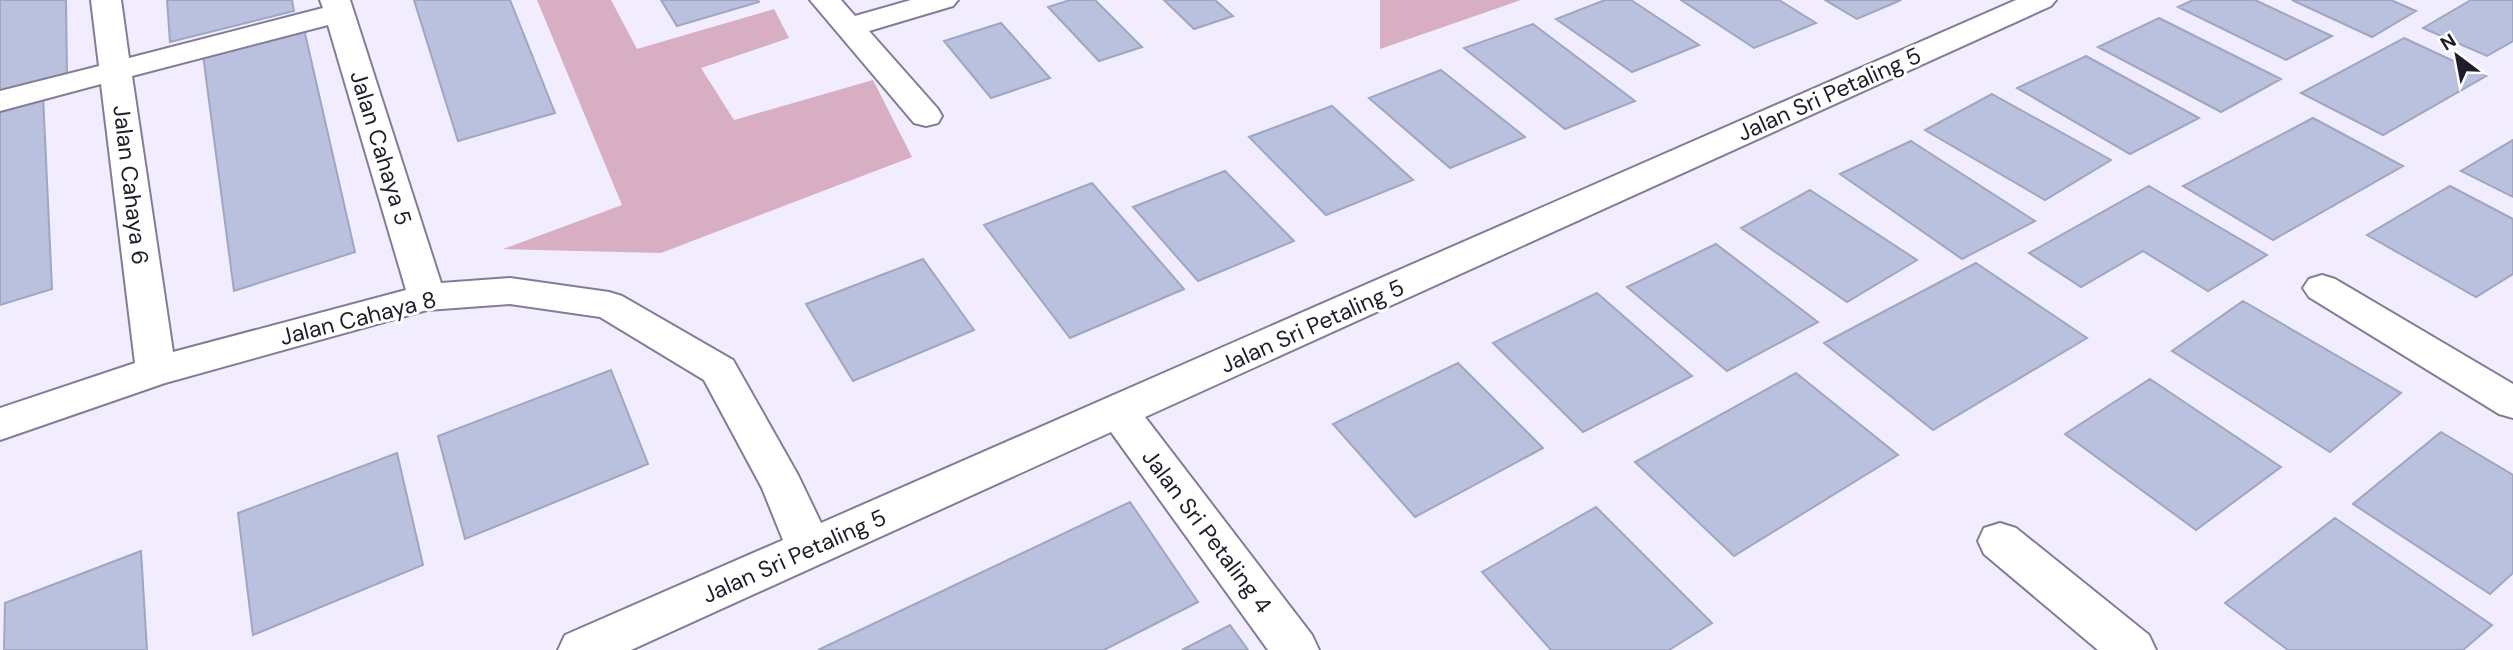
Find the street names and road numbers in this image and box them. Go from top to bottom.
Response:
street label: Jalan Sri Petaling 5 [1732,40,1926,148]
street label: Jalan Cahaya 5 [343,67,419,229]
street label: Jalan Cahaya 6 [106,103,156,267]
street label: Jalan Sri Petaling 5 [1215,272,1409,380]
street label: Jalan Cahaya 8 [277,284,439,352]
street label: Jalan Sri Petaling 4 [1135,443,1279,619]
street label: Jalan Sri Petaling 5 [697,502,891,610]

